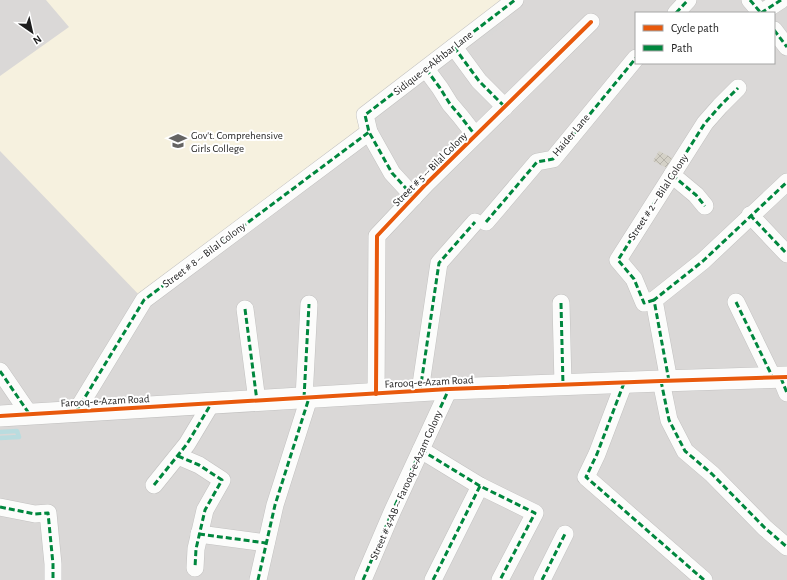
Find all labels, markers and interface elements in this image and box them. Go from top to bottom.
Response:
north arrow [12,12,52,52]
legend [635,12,775,64]
text: Cycle path [671,22,719,35]
street label: Sidique-e-Akhbar Lane [391,29,475,97]
text: N [31,33,44,47]
text: Path [671,42,693,54]
street label: Haider Lane [550,112,592,158]
street label: Street # 5 -- Bilal Colony [391,129,470,208]
place label: Gov't. Comprehensive Girls College [191,130,283,154]
school or university icon: Gov't. Comprehensive Girls College [168,131,188,151]
street label: Street # 2 -- Bilal Colony [626,152,690,242]
street label: Street # 8 -- Bilal Colony [160,220,248,290]
street label: Farooq-e-Azam Road [384,374,474,390]
street label: Farooq-e-Azam Road [60,393,150,409]
street label: Street # 4-AB -- Farooq-e-Azam Colony [368,408,444,561]

